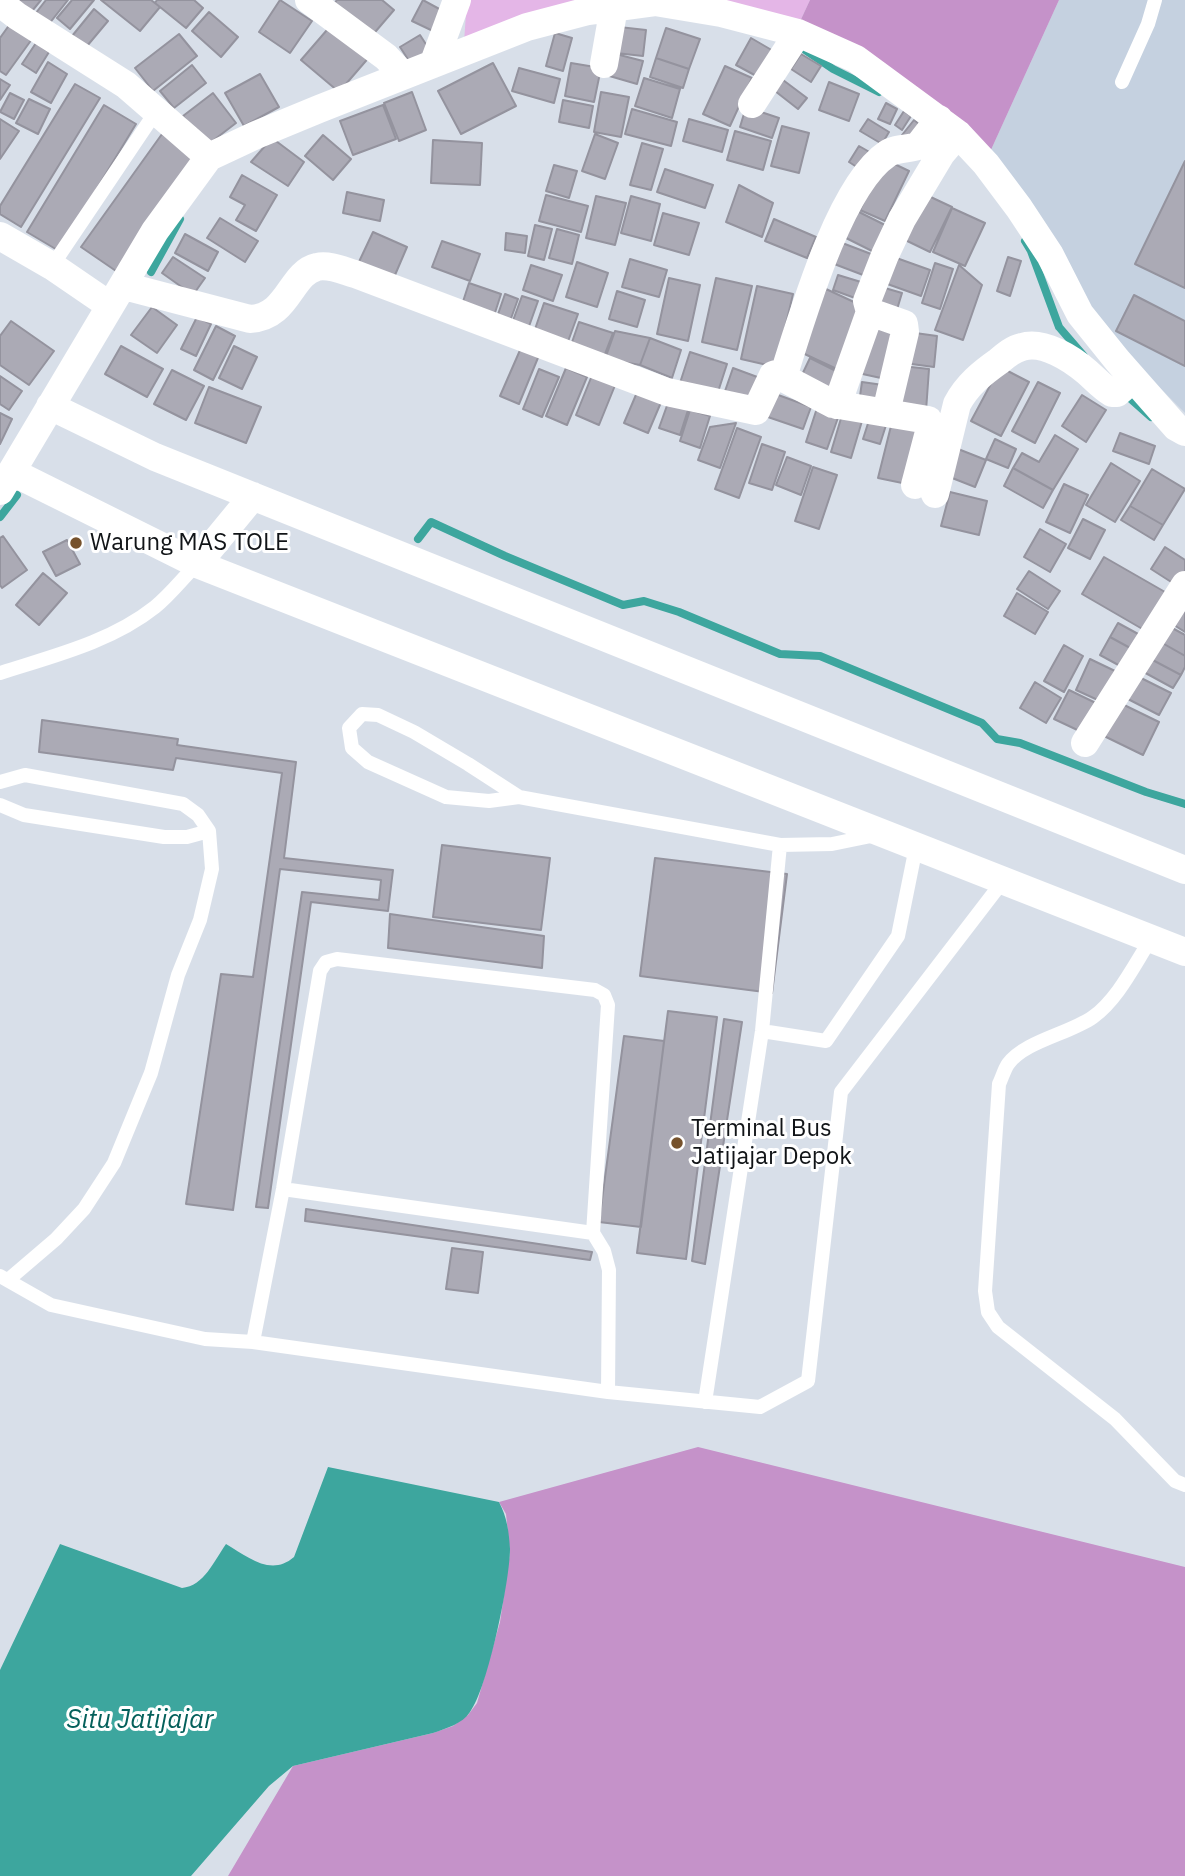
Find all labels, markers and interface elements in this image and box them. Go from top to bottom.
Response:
place label: Warung MAS TOLE [90,529,289,557]
marker: Warung MAS TOLE [68,535,84,551]
place label: Terminal Bus Jatijajar Depok [691,1115,852,1171]
marker: Terminal Bus Jatijajar Depok [669,1135,685,1151]
water label: Situ Jatijajar [66,1704,214,1736]

